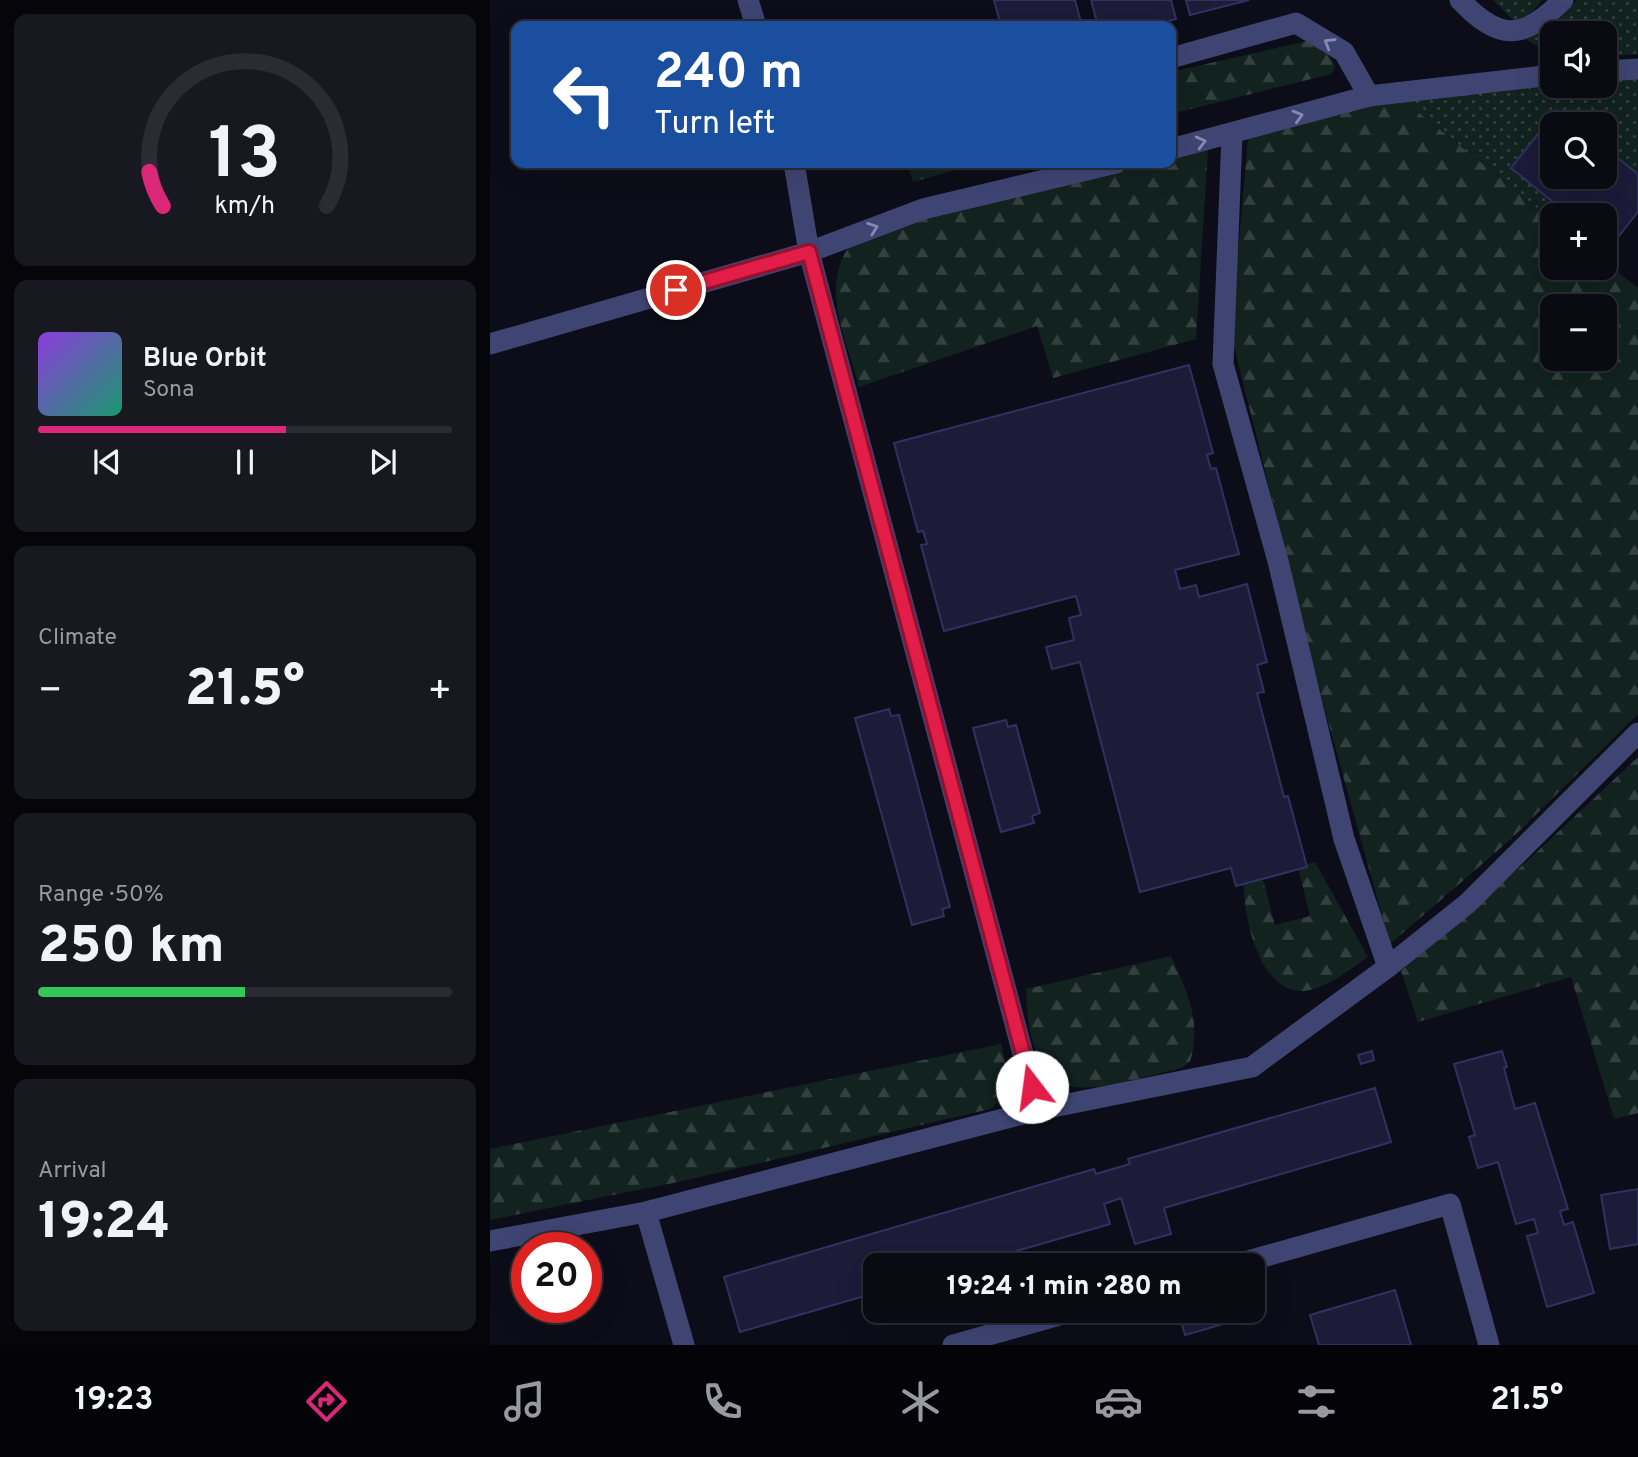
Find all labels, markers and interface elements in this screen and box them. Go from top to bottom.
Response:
map controls [1540,21,1617,371]
button: sound [1540,21,1617,98]
one-way arrow [1324,38,1336,51]
text: 240 m [654,44,803,106]
icon: left [539,49,630,140]
text: Turn left [654,105,775,145]
one-way arrow [1292,110,1304,125]
text: 13 [209,112,281,204]
button: search [1540,112,1617,189]
one-way arrow [1195,136,1207,150]
text: km/h [215,191,275,223]
button: + [1540,203,1617,280]
one-way arrow [866,222,878,236]
pin [646,260,706,320]
icon: arrive [657,271,695,309]
button: − [1540,294,1617,371]
text: Blue Orbit [143,343,267,376]
text: Sona [143,376,194,405]
icon: previous [88,443,126,481]
icon: pause [226,443,264,481]
icon: next [364,443,402,481]
text: Climate [38,624,117,653]
text: 21.5° [185,658,305,724]
text: − [38,668,63,717]
text: + [427,668,452,717]
text: Range · 50% [38,881,164,910]
text: 250 km [38,915,225,981]
position arrow [995,1050,1069,1124]
text: Arrival [38,1157,107,1186]
text: 19:24 [38,1191,170,1257]
speed limit sign: 20 [511,1232,602,1323]
text: 19:24 · 1 min · 280 m [946,1271,1182,1304]
icon: directions [302,1377,351,1426]
icon: music [500,1377,549,1426]
icon: phone [698,1377,747,1426]
icon: climate [896,1377,945,1426]
icon: car [1094,1377,1143,1426]
icon: filters [1292,1377,1341,1426]
text: 19:23 [74,1381,153,1421]
text: 21.5° [1490,1381,1563,1421]

